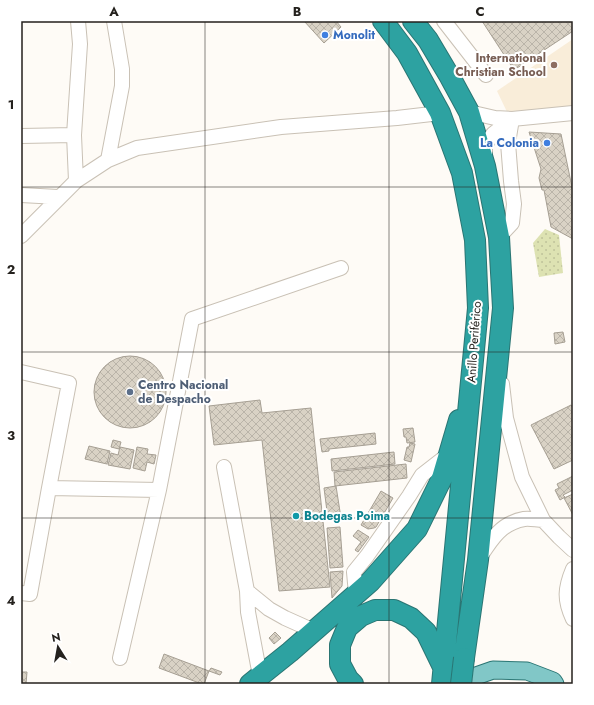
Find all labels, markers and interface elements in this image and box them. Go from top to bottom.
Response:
text: A [108,2,119,21]
text: B [293,2,302,21]
text: C [475,2,485,21]
place label: Monolit [333,26,375,44]
marker: Monolit [320,30,330,40]
place label: International Christian School [455,49,546,81]
marker: International Christian School [549,60,559,70]
text: 1 [8,95,14,114]
place label: La Colonia [480,134,539,152]
marker: La Colonia [542,138,552,148]
text: 2 [7,260,15,279]
street label: Anillo Periférico [462,300,486,383]
place label: Centro Nacional de Despacho [138,376,228,408]
marker: Centro Nacional de Despacho [125,387,135,397]
text: 3 [7,426,15,445]
place label: Bodegas Poima [304,507,390,525]
marker: Bodegas Poima [291,511,301,521]
text: 4 [6,591,16,610]
north arrow [38,627,78,667]
text: N [50,628,62,646]

